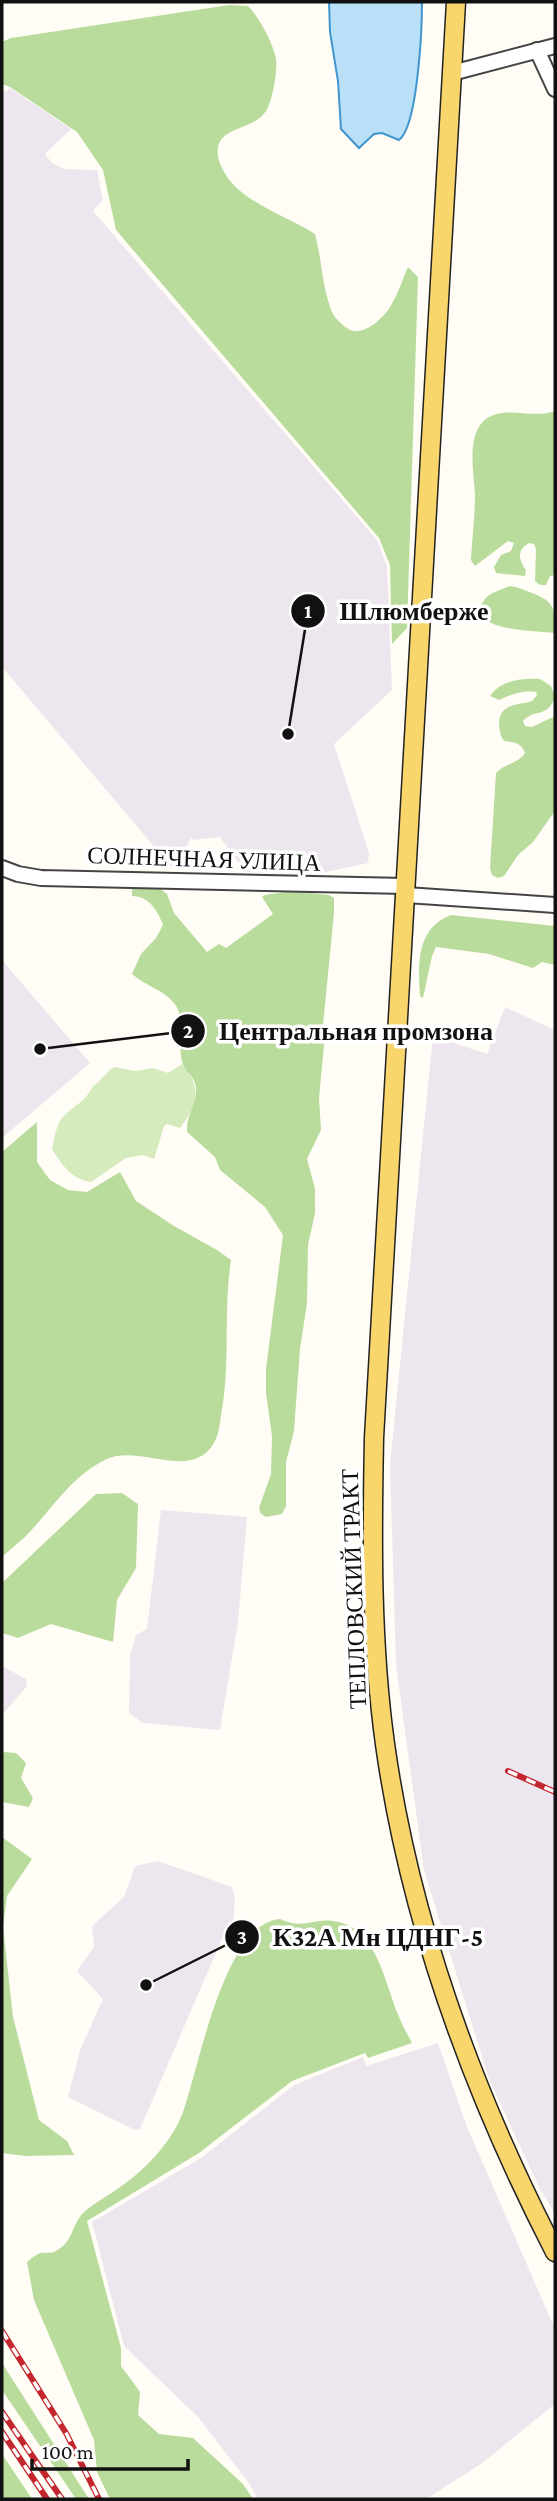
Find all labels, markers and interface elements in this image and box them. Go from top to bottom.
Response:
callout: Шлюмберже [290,587,502,634]
text: Шлюмберже [339,597,489,626]
text: 1 [304,599,312,623]
street label: СОЛНЕЧНАЯ УЛИЦА [87,841,322,876]
callout: Центральная промзона [170,1007,507,1054]
text: Центральная промзона [219,1017,493,1046]
text: 2 [183,1019,194,1043]
street label: ТЕПЛОВСКИЙ ТРАКТ [336,1468,371,1710]
callout: К32А Мн ЦДНГ-5 [224,1914,498,1961]
text: К32А Мн ЦДНГ-5 [273,1923,483,1952]
text: 3 [237,1925,247,1949]
scale bar [32,2428,187,2472]
text: 100 m [42,2440,94,2464]

